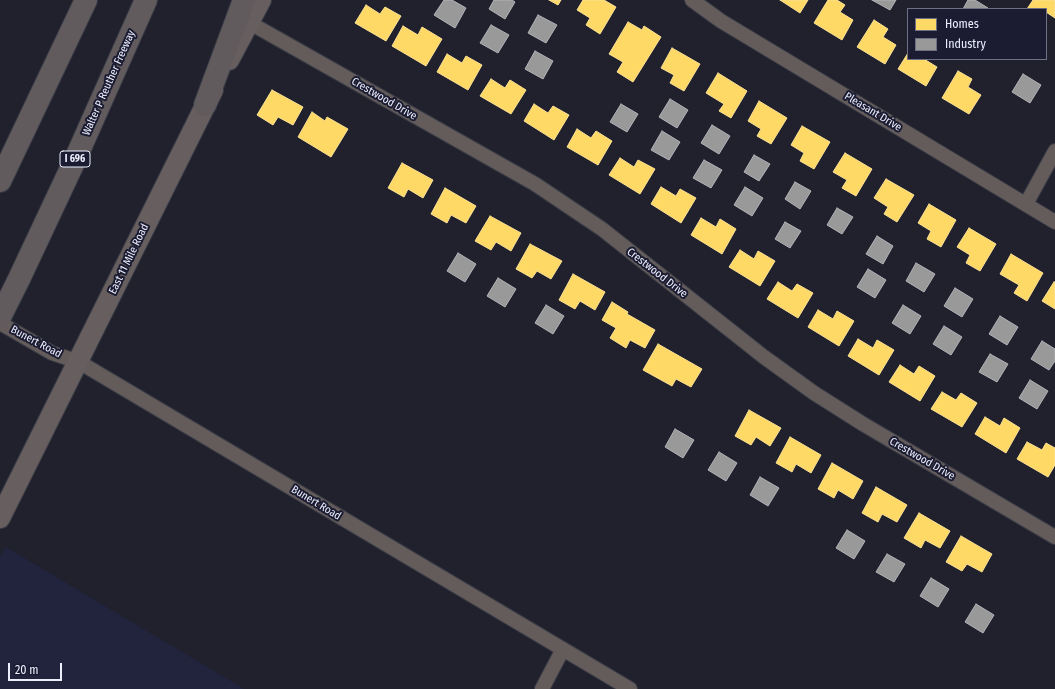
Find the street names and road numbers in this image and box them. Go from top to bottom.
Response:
street label: Walter P Reuther Freeway [80,28,138,138]
street label: Crestwood Drive [349,75,419,123]
street label: Pleasant Drive [842,90,904,134]
road number: I 696 [60,151,90,167]
street label: East 11 Mile Road [106,222,152,296]
street label: Crestwood Drive [624,245,690,301]
street label: Bunert Road [8,323,64,361]
street label: Crestwood Drive [887,435,957,483]
street label: Bunert Road [289,483,343,523]

